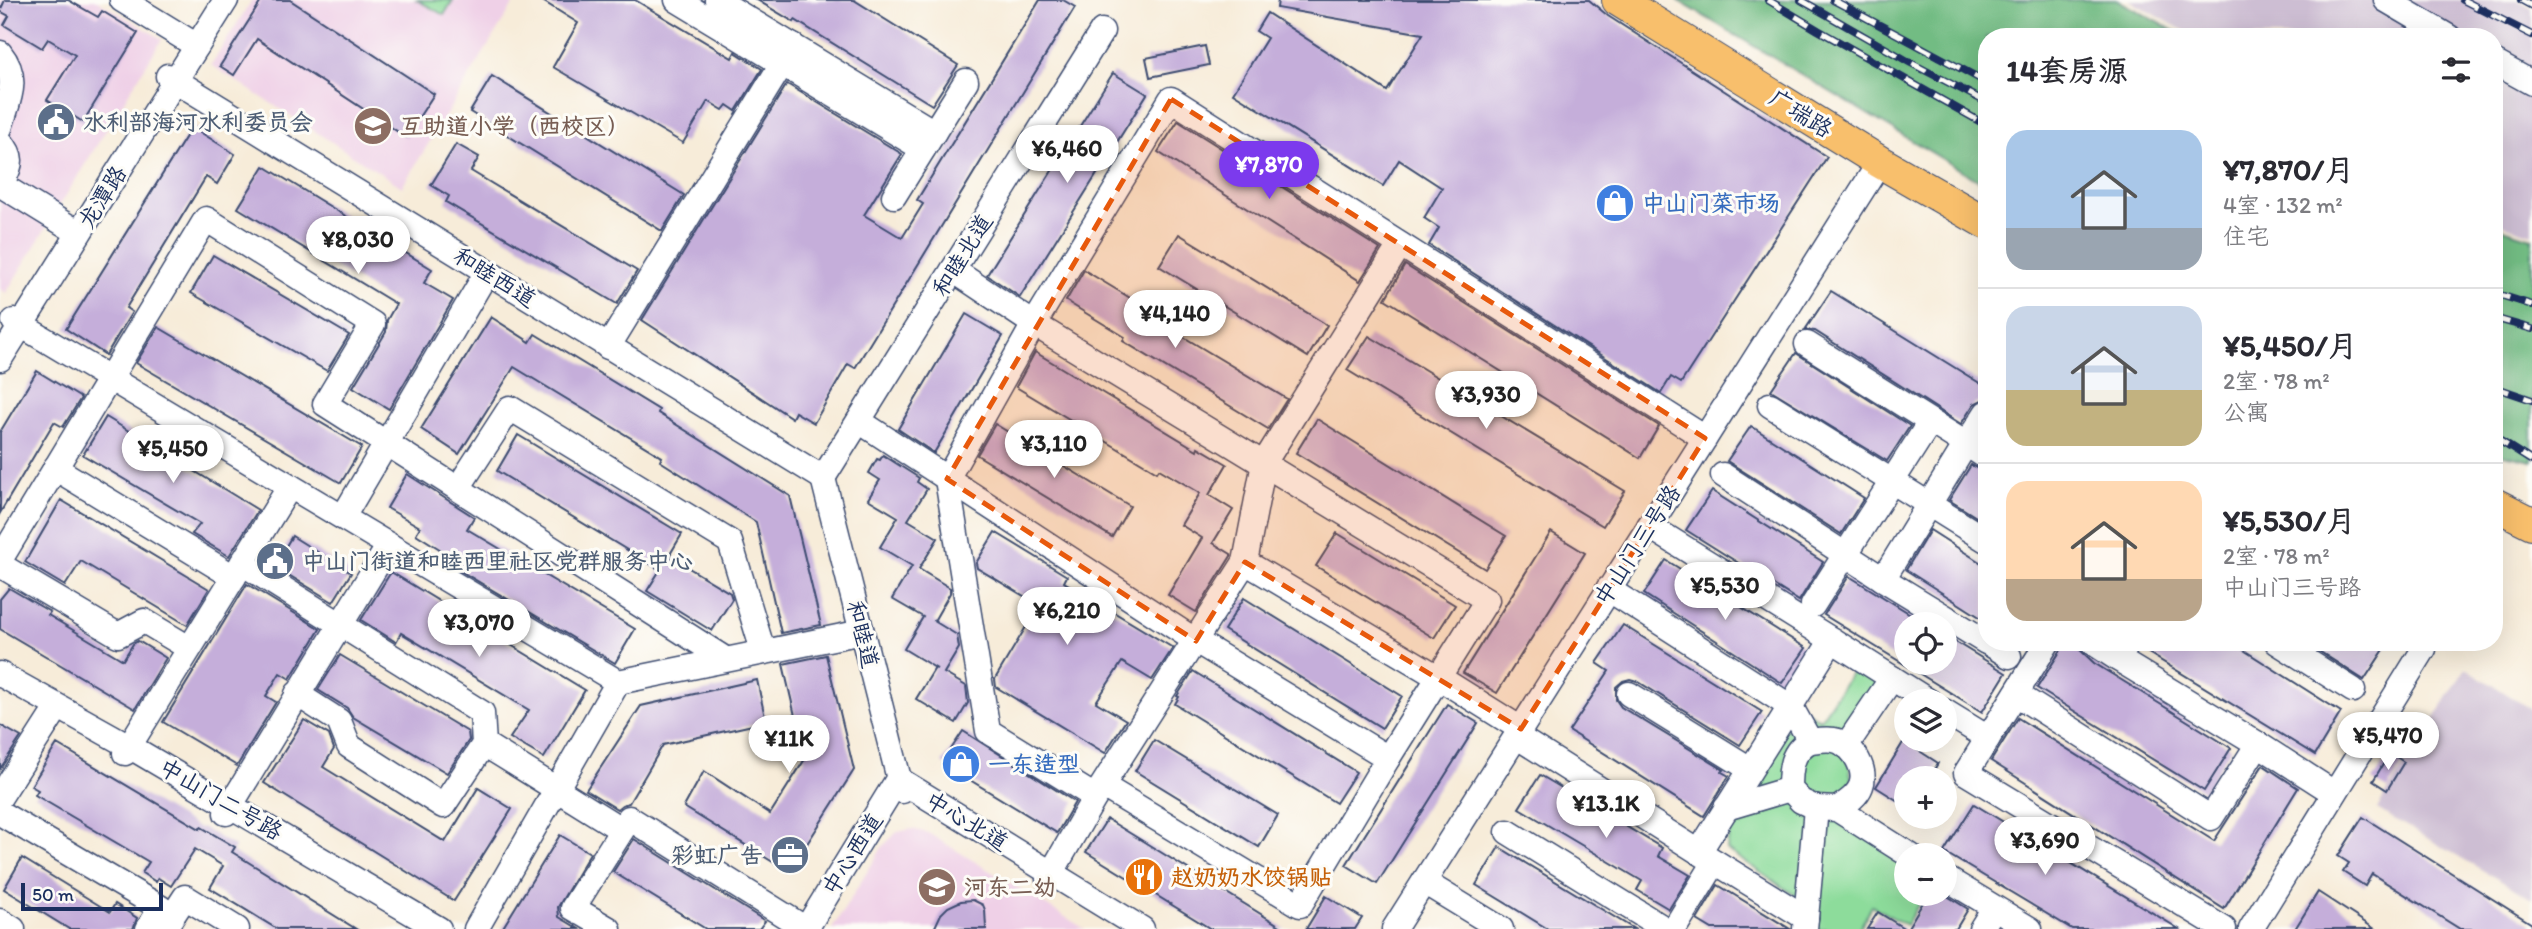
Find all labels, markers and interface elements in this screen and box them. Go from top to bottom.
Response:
icon: filters [2437,51,2475,89]
text: 14套房源 [2006,52,2128,89]
street label: 广瑞路 [1764,83,1838,143]
public building icon: 水利部海河水利委员会 [35,101,77,143]
school or university icon: 互助道小学（西校区） [352,105,394,147]
place label: 水利部海河水利委员会 [83,108,313,136]
place label: 互助道小学（西校区） [400,112,630,140]
pin: ¥6,460 [1010,125,1124,185]
text: ¥6,460 [1032,134,1102,162]
pin: ¥7,870 [1212,142,1326,201]
text: ¥7,870 [1235,150,1303,178]
text: ¥7,870/月 [2223,151,2354,188]
icon: home [2062,158,2146,242]
street label: 龙潭路 [72,160,132,234]
shop icon: 中山门菜市场 [1594,182,1636,224]
place label: 中山门菜市场 [1642,189,1780,217]
text: 4室 · 132 m² [2223,191,2343,219]
street label: 和睦北道 [926,209,998,301]
pin: ¥8,030 [301,216,415,276]
text: 住宅 [2223,222,2269,250]
text: ¥8,030 [322,225,394,253]
street label: 和睦西道 [449,241,541,313]
pin: ¥4,140 [1118,290,1232,350]
text: ¥4,140 [1140,299,1210,327]
text: ¥5,450/月 [2223,327,2358,364]
icon: home [2062,334,2146,418]
text: 2室 · 78 m² [2223,367,2330,395]
pin: ¥3,930 [1429,372,1543,431]
text: ¥3,930 [1451,380,1521,408]
text: 公寓 [2223,398,2269,426]
pin: ¥3,110 [997,420,1111,480]
pin: ¥5,450 [116,426,230,485]
text: ¥3,110 [1021,429,1087,457]
text: ¥5,450 [138,434,208,462]
street label: 中山门三号路 [1588,480,1686,610]
text: ¥5,530/月 [2223,502,2356,539]
icon: home [2062,509,2146,593]
public building icon: 中山门街道和睦西里社区党群服务中心 [254,540,296,582]
text: 2室 · 78 m² [2223,542,2330,570]
place label: 中山门街道和睦西里社区党群服务中心 [302,547,693,575]
pin: ¥5,530 [1668,562,1782,622]
text: ¥5,530 [1690,571,1760,599]
text: 中山门三号路 [2223,573,2361,601]
pin: ¥6,210 [1010,588,1124,647]
text: ¥6,210 [1033,596,1101,624]
street label: 和睦道 [841,597,885,671]
pin: ¥3,070 [422,600,536,659]
text: ¥3,070 [444,608,514,636]
map controls [1894,612,1957,906]
button: locate [1894,612,1957,675]
button: layers [1894,689,1957,752]
pin: ¥5,470 [2331,712,2445,772]
pin: ¥11K [748,716,830,775]
text: ¥5,470 [2353,721,2423,749]
text: ¥11K [765,724,813,752]
shop icon: 一东造型 [940,743,982,785]
place label: 一东造型 [988,750,1080,778]
street label: 中山门二号路 [154,752,288,846]
button: + [1894,766,1957,829]
pin: ¥13.1K [1549,780,1663,840]
street label: 中心北道 [920,785,1014,857]
text: ¥13.1K [1572,789,1640,817]
street label: 中心西道 [816,808,888,900]
pin: ¥3,690 [1988,818,2102,877]
text: ¥3,690 [2010,826,2080,854]
office icon: 彩虹广告 [769,834,811,876]
place label: 彩虹广告 [671,841,763,869]
button: − [1894,843,1957,906]
restaurant icon: 赵奶奶水饺锅贴 [1123,856,1165,898]
place label: 赵奶奶水饺锅贴 [1171,863,1332,891]
school or university icon: 河东二幼 [916,866,958,908]
place label: 河东二幼 [964,873,1056,901]
scale bar [21,880,163,912]
text: 50 m [32,883,74,906]

